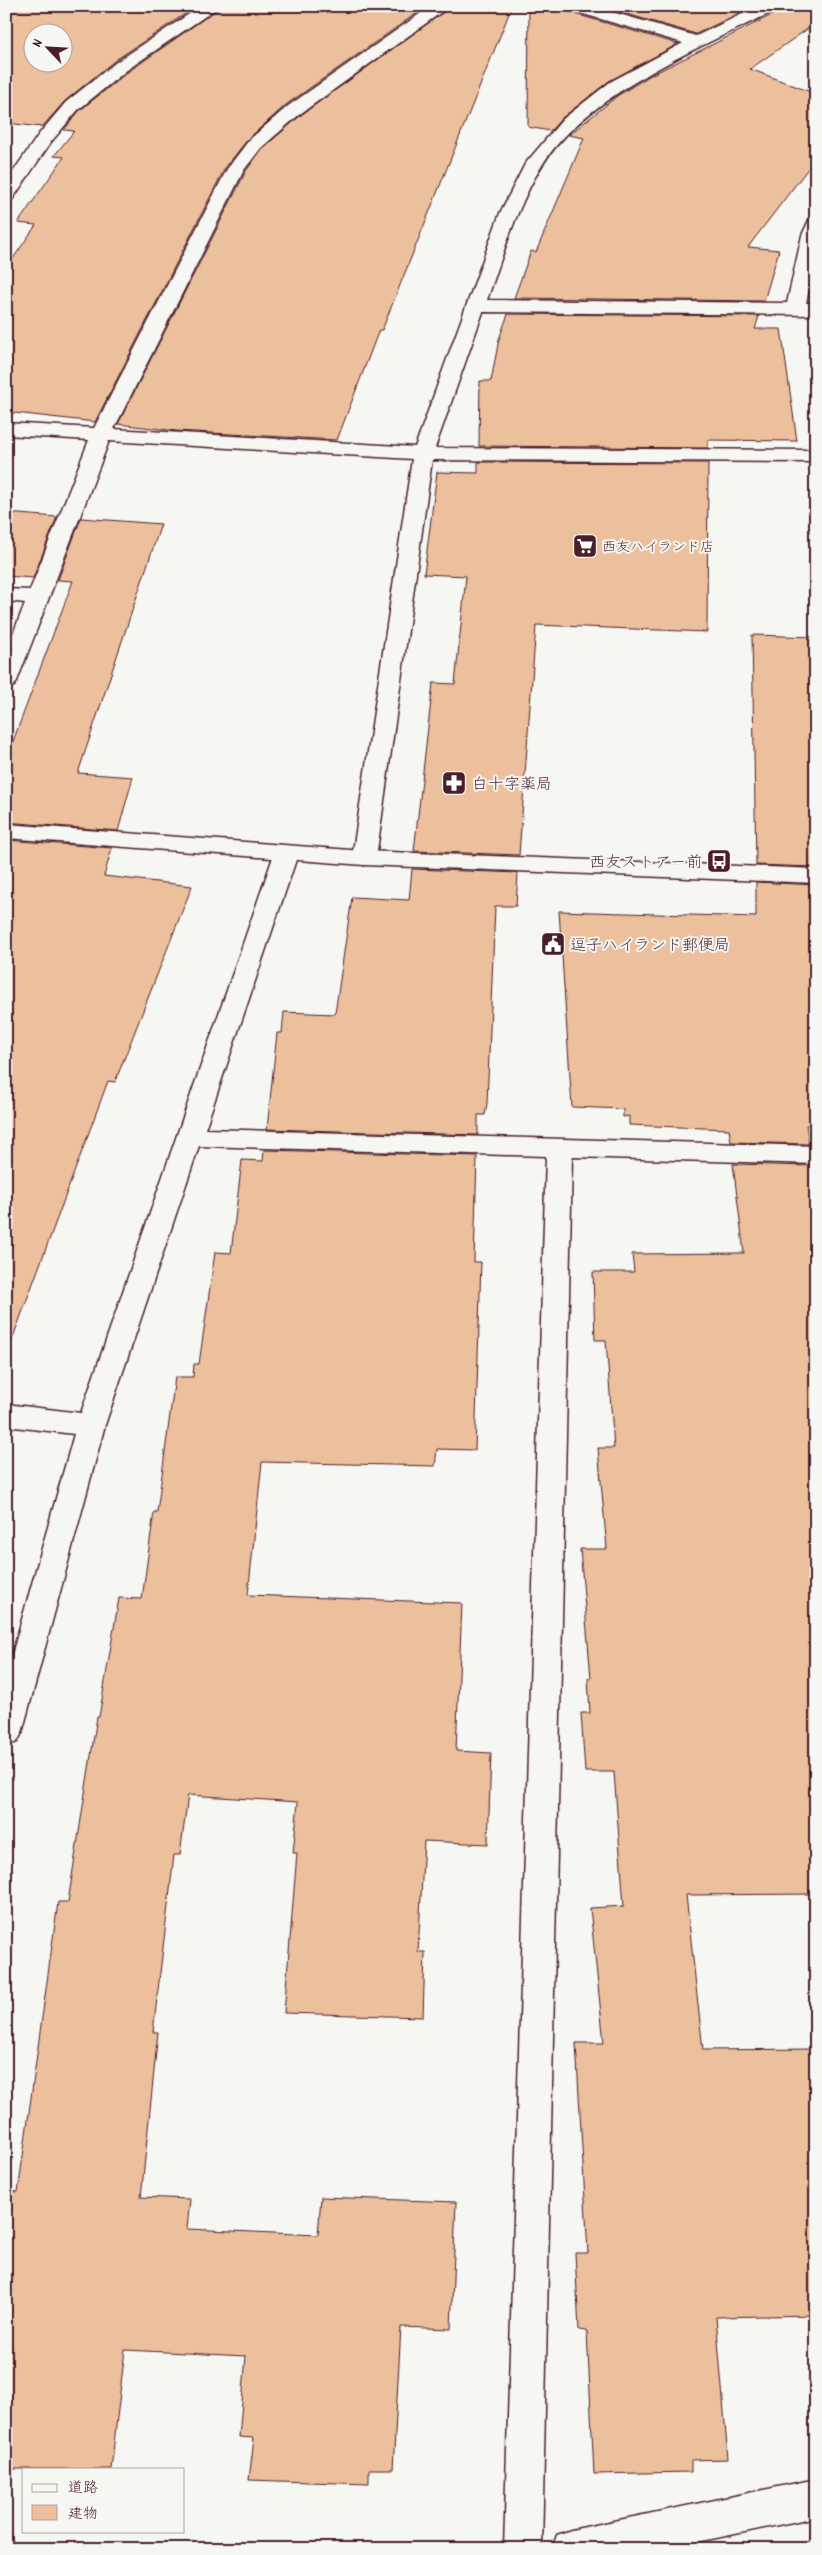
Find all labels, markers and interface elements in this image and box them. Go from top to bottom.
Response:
north arrow [22,22,72,72]
text: N [28,36,49,51]
supermarket icon: 西友ハイランド店 [572,533,598,559]
place label: 西友ハイランド店 [602,538,714,558]
pharmacy icon: 白十字薬局 [441,770,467,796]
place label: 白十字薬局 [472,774,552,797]
bus stop icon: 西友ストアー前 [706,848,732,874]
place label: 西友ストアー前 [589,852,702,875]
public building icon: 逗子ハイランド郵便局 [540,931,566,957]
place label: 逗子ハイランド郵便局 [570,935,730,958]
legend [22,2468,185,2532]
text: 道路 [68,2478,98,2500]
text: 建物 [68,2504,98,2526]

